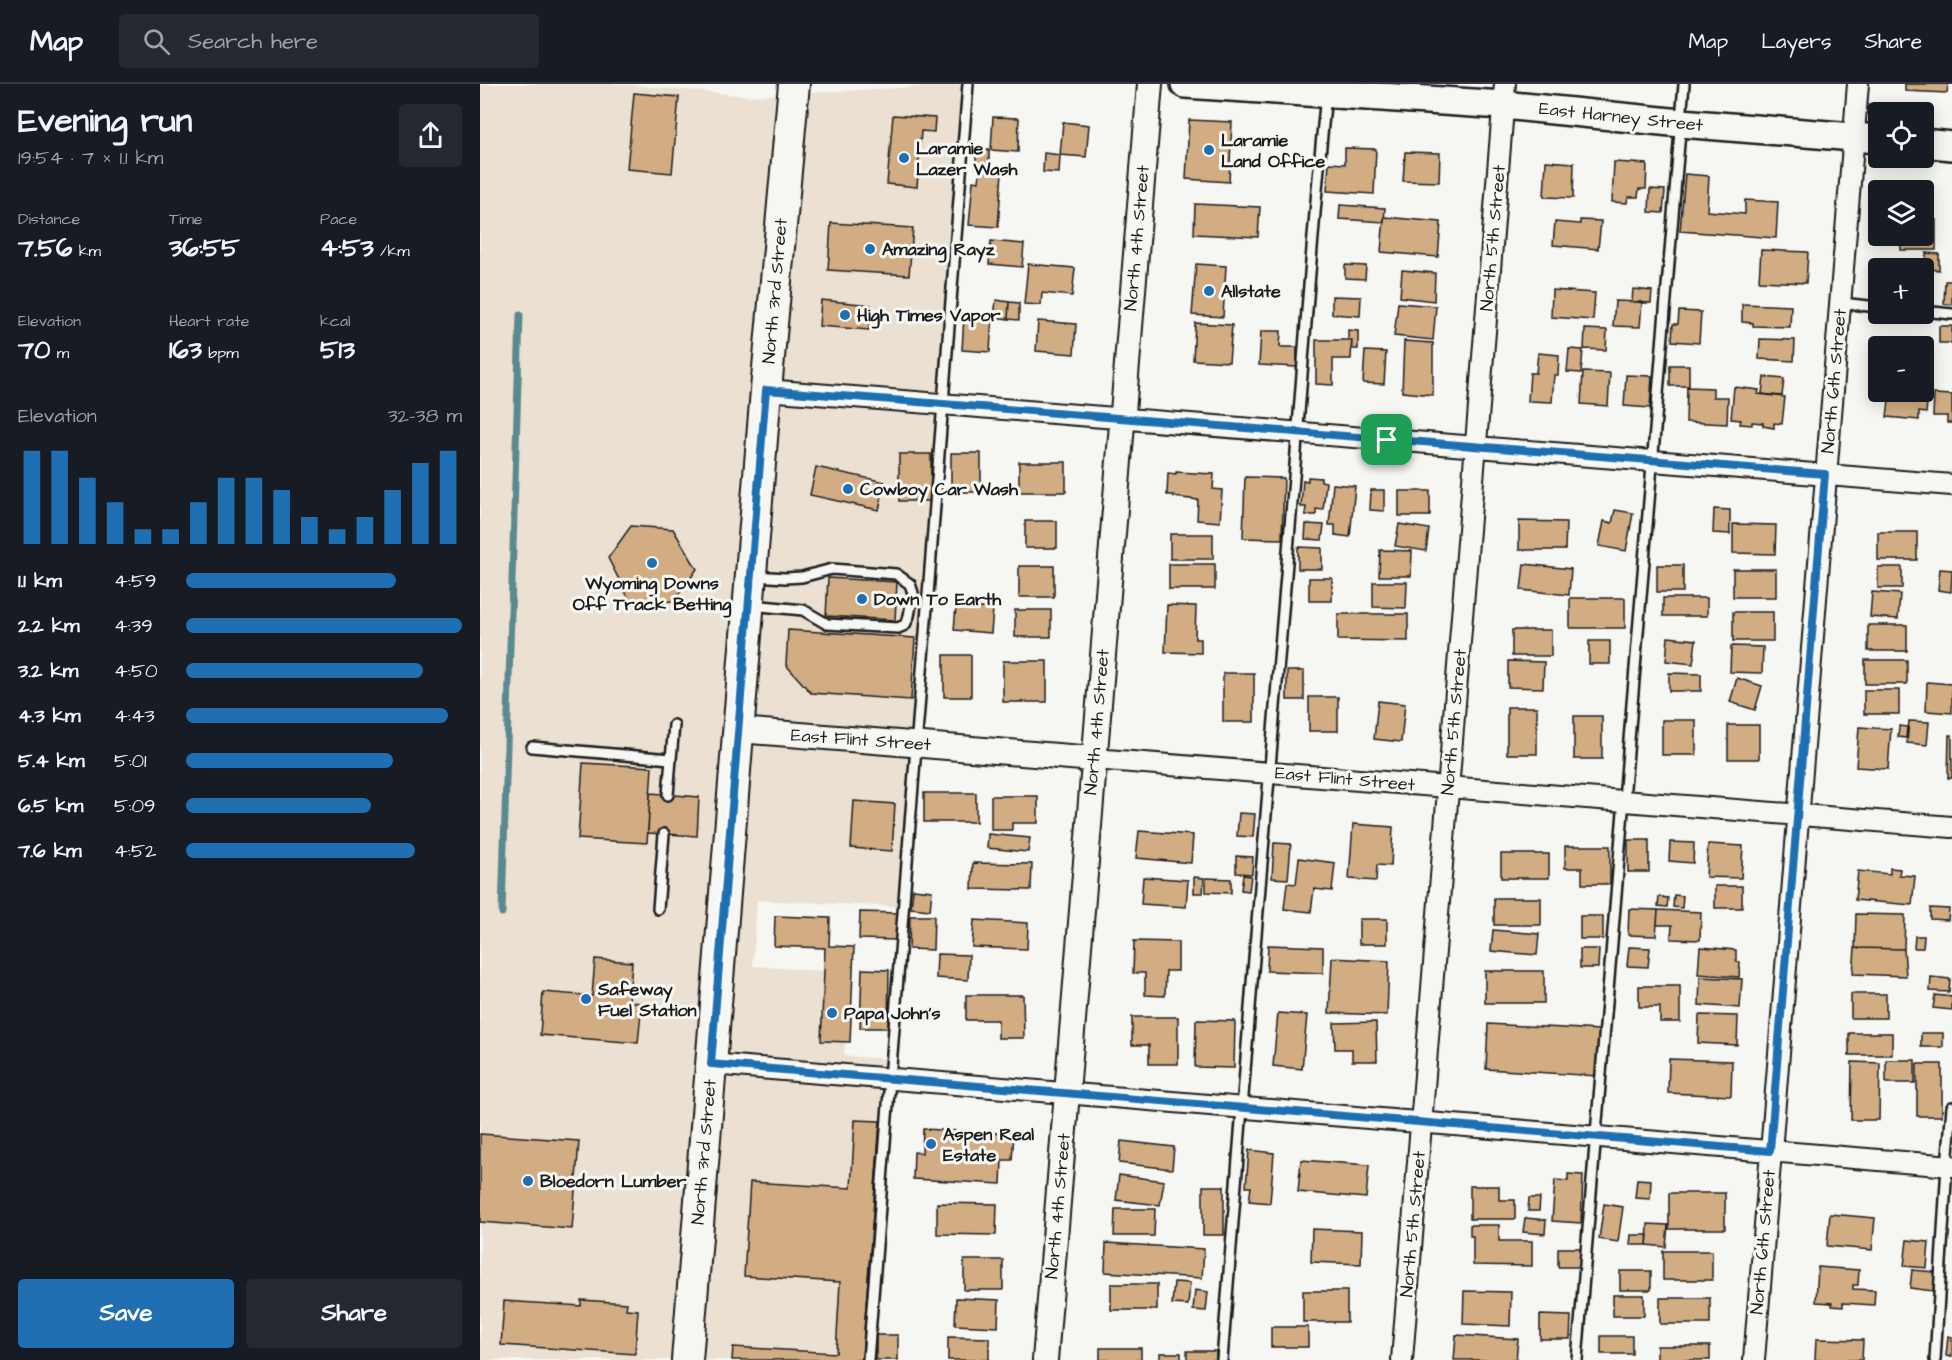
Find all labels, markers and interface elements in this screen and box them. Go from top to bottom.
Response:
search box [119,14,539,68]
text: Map [30,22,83,61]
icon: search [140,25,173,58]
text: Search here [188,26,318,57]
text: Map [1688,27,1728,56]
text: Layers [1761,27,1831,56]
text: Share [1864,27,1922,56]
street label: East Harney Street [1538,96,1705,139]
text: Evening run [18,98,192,144]
map controls [1868,102,1934,402]
button: locate [1868,102,1934,168]
button: share [399,104,462,167]
place label: Laramie Land Office [1221,128,1326,174]
place label: Laramie Lazer Wash [916,136,1019,182]
marker: Laramie Land Office [1202,143,1216,157]
text: 19:54 · 7 × 1.1 km [18,144,163,172]
marker: Laramie Lazer Wash [897,151,911,165]
street label: North 5th Street [1474,163,1512,312]
street label: North 4th Street [1118,164,1156,312]
button: layers [1868,180,1934,246]
text: Distance [18,208,80,230]
text: Time [169,208,203,230]
text: Pace [320,208,357,230]
street label: North 3rd Street [756,217,794,365]
text: 7.56 [18,230,72,266]
text: 36:55 [169,230,240,266]
text: 4:53 [320,230,374,266]
place label: Amazing Rayz [882,237,996,263]
text: km [72,240,101,262]
text: /km [374,240,410,262]
marker: Amazing Rayz [863,242,877,256]
button: + [1868,258,1934,324]
place label: Allstate [1221,279,1281,304]
marker: Allstate [1202,284,1216,298]
place label: High Times Vapor [857,303,1001,329]
street label: North 6th Street [1815,307,1853,454]
marker: High Times Vapor [838,308,852,322]
text: Elevation [18,310,81,332]
text: Heart rate [169,310,249,332]
text: kcal [320,310,351,332]
text: 70 [18,332,50,368]
text: 163 [169,332,202,368]
text: 513 [320,332,355,368]
button: − [1868,336,1934,402]
text: m [50,342,69,364]
text: bpm [202,342,239,364]
text: Elevation [18,402,97,430]
text: 32–38 m [387,402,462,430]
pin [1361,414,1412,465]
icon: arrive [1370,423,1403,456]
place label: Cowboy Car Wash [860,477,1019,503]
marker: Cowboy Car Wash [841,482,855,496]
marker: Wyoming Downs Off Track Betting [645,556,659,570]
text: 1.1 km [18,567,62,595]
text: 4:59 [114,567,157,595]
place label: Wyoming Downs Off Track Betting [573,571,732,618]
place label: Down To Earth [874,587,1002,612]
marker: Down To Earth [855,592,869,606]
text: 2.2 km [18,612,80,640]
text: 4:39 [114,612,153,640]
street label: North 5th Street [1435,647,1473,796]
street label: North 4th Street [1078,648,1116,796]
text: 3.2 km [18,657,78,685]
text: 4:50 [114,657,158,685]
text: 4.3 km [18,702,80,730]
text: 4:43 [114,702,155,730]
street label: East Flint Street [790,723,933,757]
text: 5.4 km [18,747,84,775]
text: 5:01 [114,747,147,775]
street label: East Flint Street [1274,760,1417,798]
text: 6.5 km [18,792,83,820]
text: 5:09 [114,792,156,820]
text: 7.6 km [18,837,82,865]
text: 4:52 [114,837,157,865]
place label: Safeway Fuel Station [597,977,697,1023]
marker: Safeway Fuel Station [579,992,593,1006]
place label: Papa John's [844,1001,941,1026]
marker: Papa John's [825,1006,839,1020]
street label: North 3rd Street [685,1078,723,1226]
place label: Aspen Real Estate [943,1122,1034,1168]
street label: North 4th Street [1039,1132,1077,1280]
marker: Aspen Real Estate [924,1137,938,1151]
street label: North 5th Street [1394,1149,1432,1298]
street label: North 6th Street [1744,1168,1782,1315]
place label: Bloedorn Lumber [540,1169,686,1194]
marker: Bloedorn Lumber [521,1174,535,1188]
button: Save [18,1279,234,1348]
button: Share [246,1279,462,1348]

